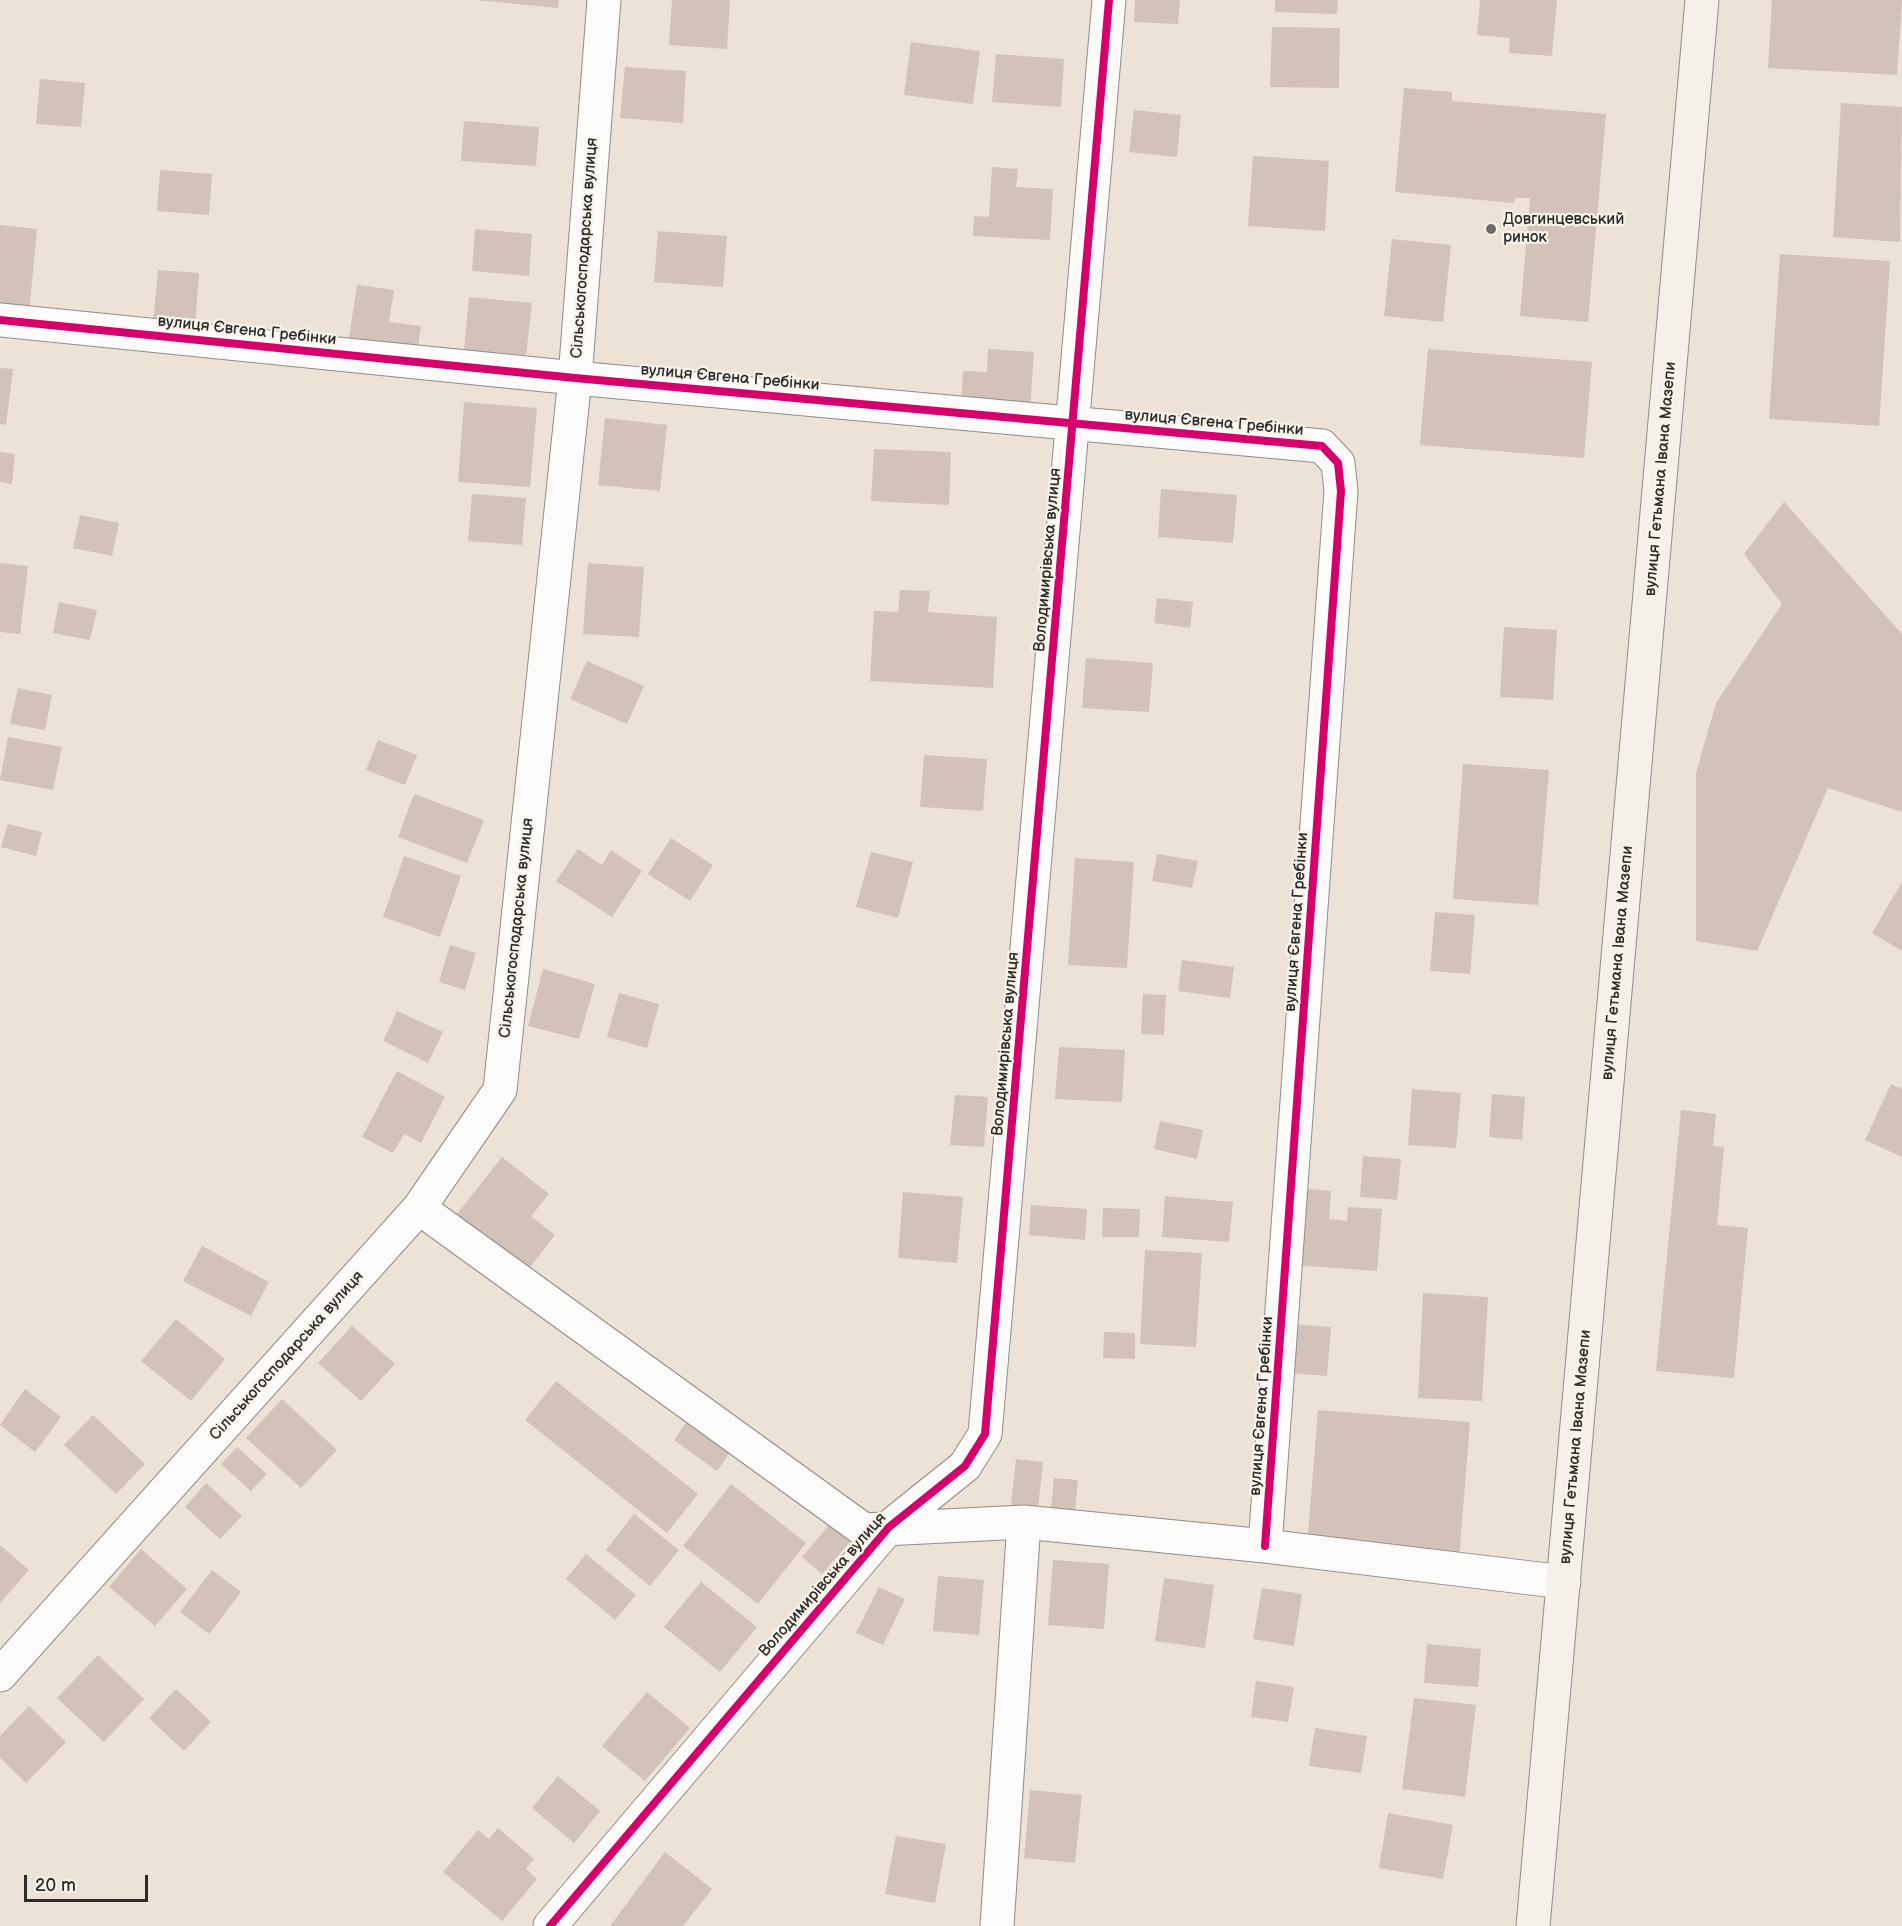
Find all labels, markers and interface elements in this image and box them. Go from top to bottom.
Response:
street label: Сільськогосподарська вулиця [568,137,602,359]
place label: Довгинцевський ринок [1503,210,1624,248]
marker: Довгинцевський ринок [1484,222,1498,236]
street label: вулиця Євгена Гребінки [157,312,337,350]
street label: вулиця Євгена Гребінки [640,361,820,395]
street label: вулиця Гетьмана Івана Мазепи [1641,361,1681,597]
street label: вулиця Євгена Гребінки [1124,406,1304,440]
street label: Володимирівська вулиця [1030,467,1066,653]
street label: Сільськогосподарська вулиця [496,817,538,1039]
street label: вулиця Євгена Гребінки [1281,832,1313,1012]
street label: вулиця Гетьмана Івана Мазепи [1598,845,1638,1081]
street label: Володимирівська вулиця [988,951,1024,1137]
street label: Сільськогосподарська вулиця [206,1267,368,1445]
street label: вулиця Євгена Гребінки [1246,1316,1278,1496]
street label: вулиця Гетьмана Івана Мазепи [1556,1329,1596,1565]
street label: Володимирівська вулиця [755,1509,891,1661]
scale bar [27,1863,152,1901]
text: 20 m [35,1875,76,1896]

